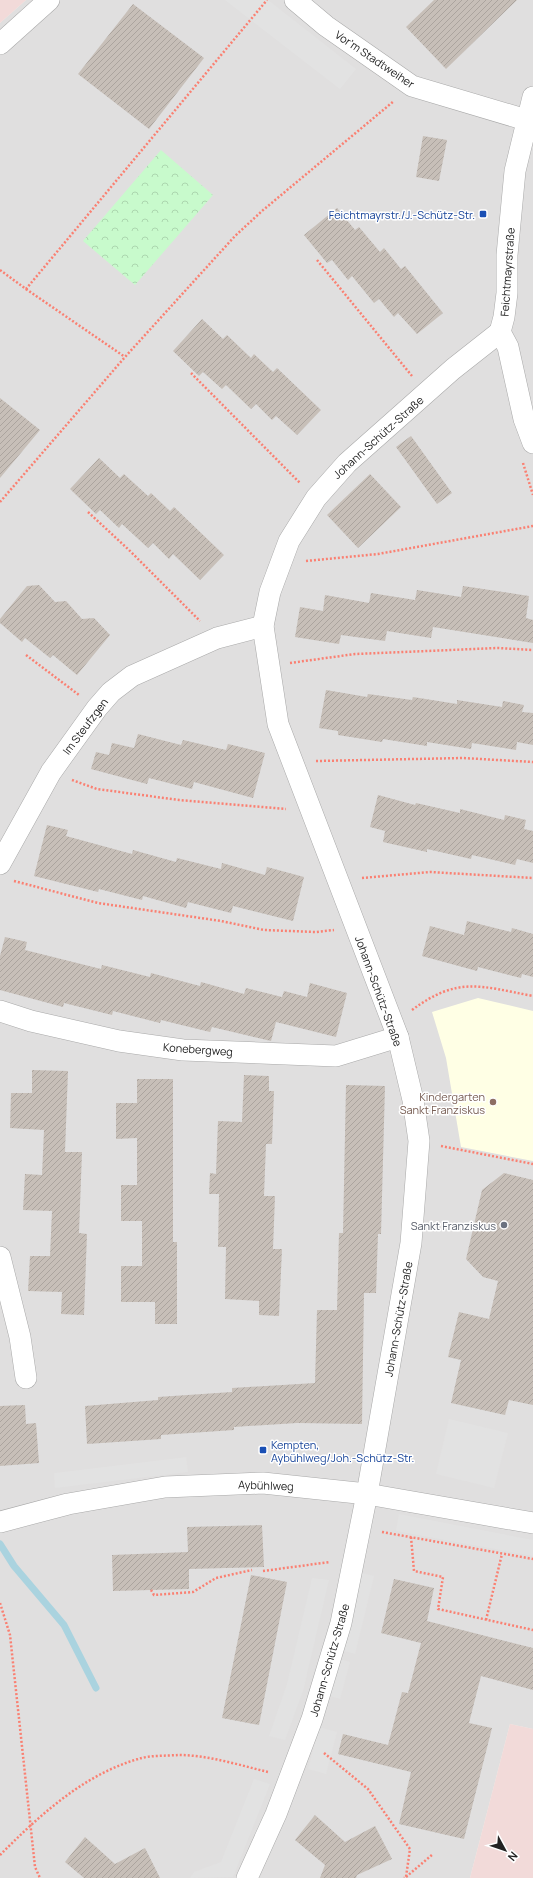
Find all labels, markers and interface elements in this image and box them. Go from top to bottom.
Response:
street label: Vor'm Stadtweiher [332,27,418,91]
place label: Feichtmayrstr./J.-Schütz-Str. [329,207,475,222]
marker: Feichtmayrstr./J.-Schütz-Str. [478,209,488,219]
street label: Feichtmayrstraße [496,226,518,317]
street label: Johann-Schütz-Straße [330,392,427,482]
street label: Im Steufzgen [59,695,111,757]
street label: Johann-Schütz-Straße [352,934,406,1049]
street label: Konebergweg [163,1039,233,1059]
place label: Kindergarten Sankt Franziskus [400,1089,485,1117]
marker: Kindergarten Sankt Franziskus [488,1097,498,1107]
place label: Sankt Franziskus [411,1218,496,1233]
marker: Sankt Franziskus [499,1220,509,1230]
street label: Johann-Schütz-Straße [380,1260,416,1378]
place label: Kempten, Aybühlweg/Joh.-Schütz-Str. [271,1437,414,1465]
marker: Kempten, Aybühlweg/Joh.-Schütz-Str. [258,1445,268,1455]
street label: Aybühlweg [238,1477,294,1493]
street label: Johann-Schütz-Straße [306,1601,352,1718]
north arrow [485,1830,525,1870]
text: N [505,1849,521,1865]

